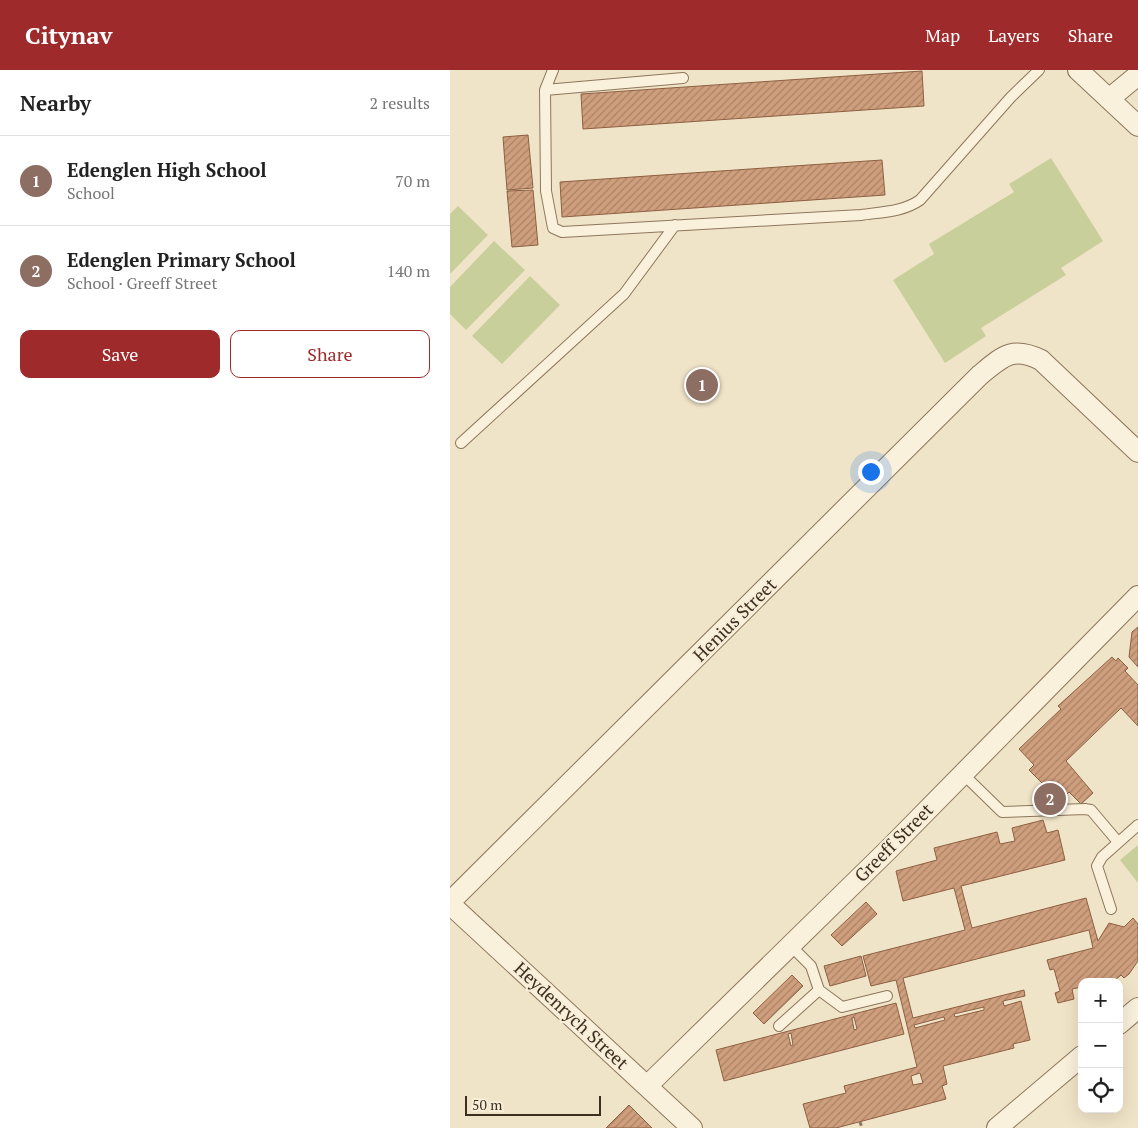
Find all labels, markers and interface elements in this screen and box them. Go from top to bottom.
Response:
text: Citynav [25,19,112,51]
text: Map [925,23,960,47]
text: Layers [988,23,1040,47]
text: Share [1068,23,1113,47]
text: Nearby [20,89,91,117]
text: 2 results [370,92,430,114]
text: Edenglen High School [67,157,267,182]
text: 1 [31,170,41,192]
text: 70 m [395,170,430,192]
text: School [67,182,115,204]
text: Edenglen Primary School [67,247,296,272]
text: 2 [31,260,41,282]
text: 140 m [387,260,430,282]
text: School · Greeff Street [67,272,217,294]
button: Save [20,330,220,378]
button: Share [230,330,430,378]
pin: 1 [686,366,718,404]
your location [858,459,884,485]
street label: Henius Street [687,572,781,666]
pin: 2 [1034,780,1066,818]
street label: Greeff Street [849,797,938,887]
street label: Heydenrych Street [509,956,634,1075]
map controls [1078,978,1123,1113]
button: + [1078,978,1123,1023]
button: − [1078,1023,1123,1068]
button: locate [1078,1068,1123,1113]
scale bar [465,1093,601,1116]
text: 50 m [472,1095,502,1114]

